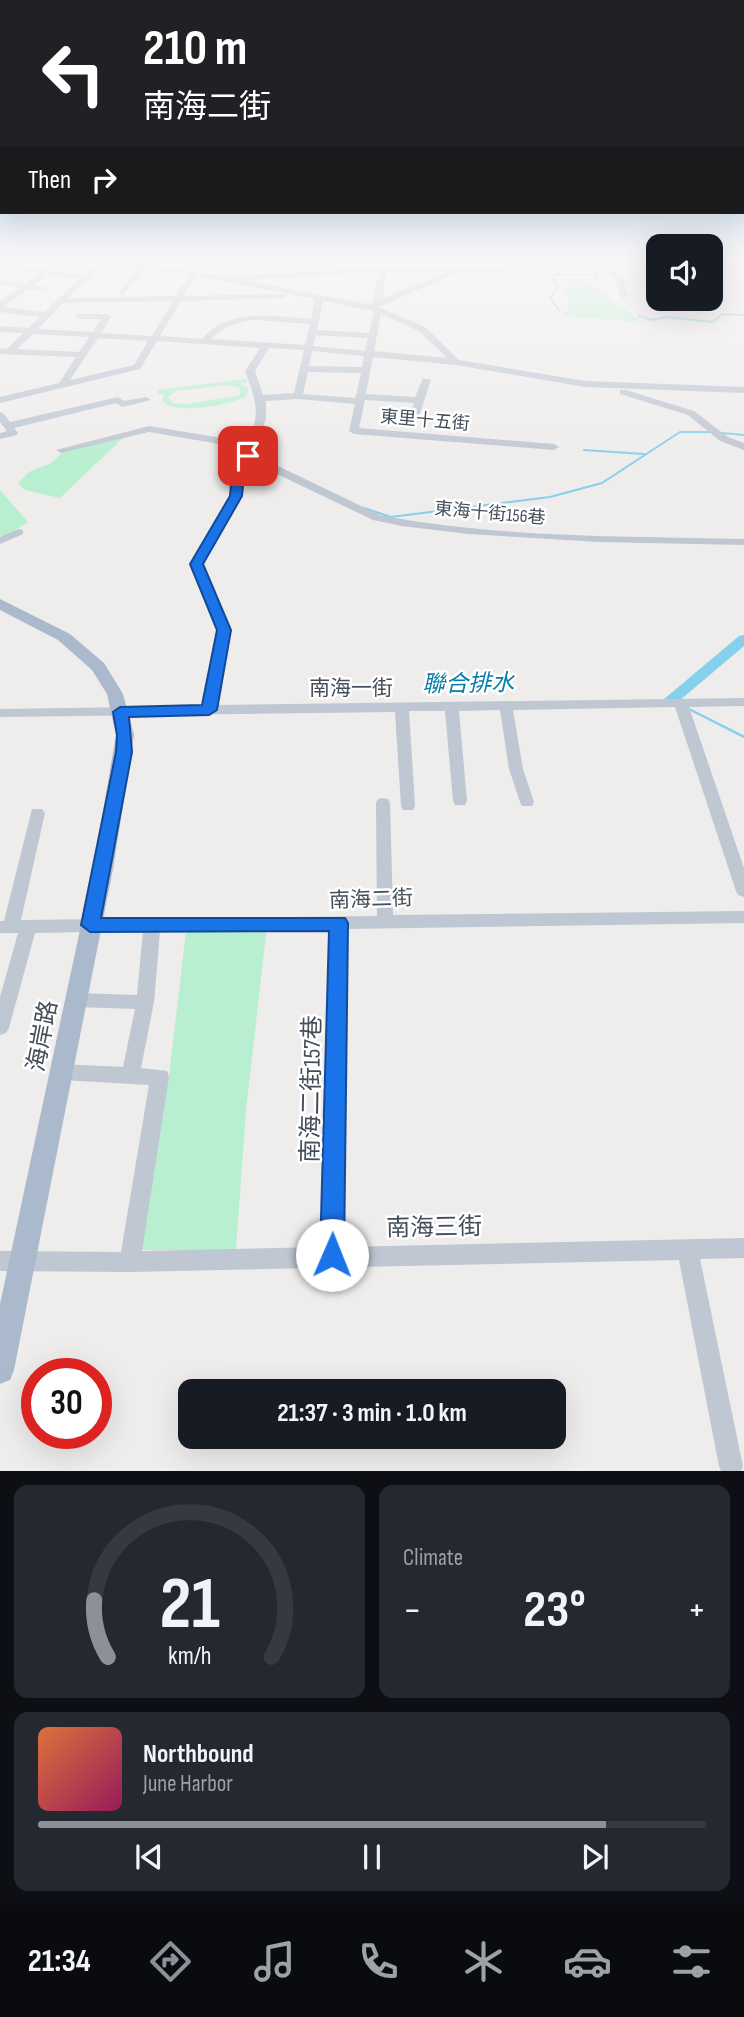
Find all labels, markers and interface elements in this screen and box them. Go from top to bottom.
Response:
text: 210 m [143,20,247,79]
icon: left [28,28,119,119]
text: 南海二街 [143,88,271,127]
icon: right [85,161,123,199]
text: Then [28,165,71,196]
map controls [646,234,723,311]
button: sound [646,234,723,311]
street label: 東里十五街 [379,406,471,435]
pin [218,426,278,486]
icon: arrive [229,437,267,475]
street label: 東海十街156巷 [434,498,546,529]
water label: 聯合排水 [422,669,515,699]
street label: 南海一街 [309,676,393,701]
street label: 南海二街 [329,886,413,913]
street label: 海岸路 [21,998,64,1074]
street label: 南海二街157巷 [296,1015,327,1163]
street label: 南海三街 [386,1212,482,1243]
position arrow [295,1218,369,1292]
speed limit sign: 30 [21,1358,112,1449]
text: 21:37 · 3 min · 1.0 km [277,1398,467,1429]
text: Climate [403,1544,463,1572]
text: 21 [159,1562,220,1650]
text: 23° [523,1579,586,1642]
text: − [403,1588,422,1633]
text: + [687,1588,706,1633]
text: km/h [168,1641,211,1672]
text: Northbound [143,1739,254,1770]
text: June Harbor [143,1770,233,1798]
icon: previous [130,1838,168,1876]
icon: pause [353,1838,391,1876]
icon: next [576,1838,614,1876]
icon: directions [146,1937,195,1986]
icon: music [250,1937,299,1986]
icon: phone [354,1937,403,1986]
icon: climate [459,1937,508,1986]
icon: car [563,1937,612,1986]
icon: filters [667,1937,716,1986]
text: 21:34 [28,1942,91,1981]

